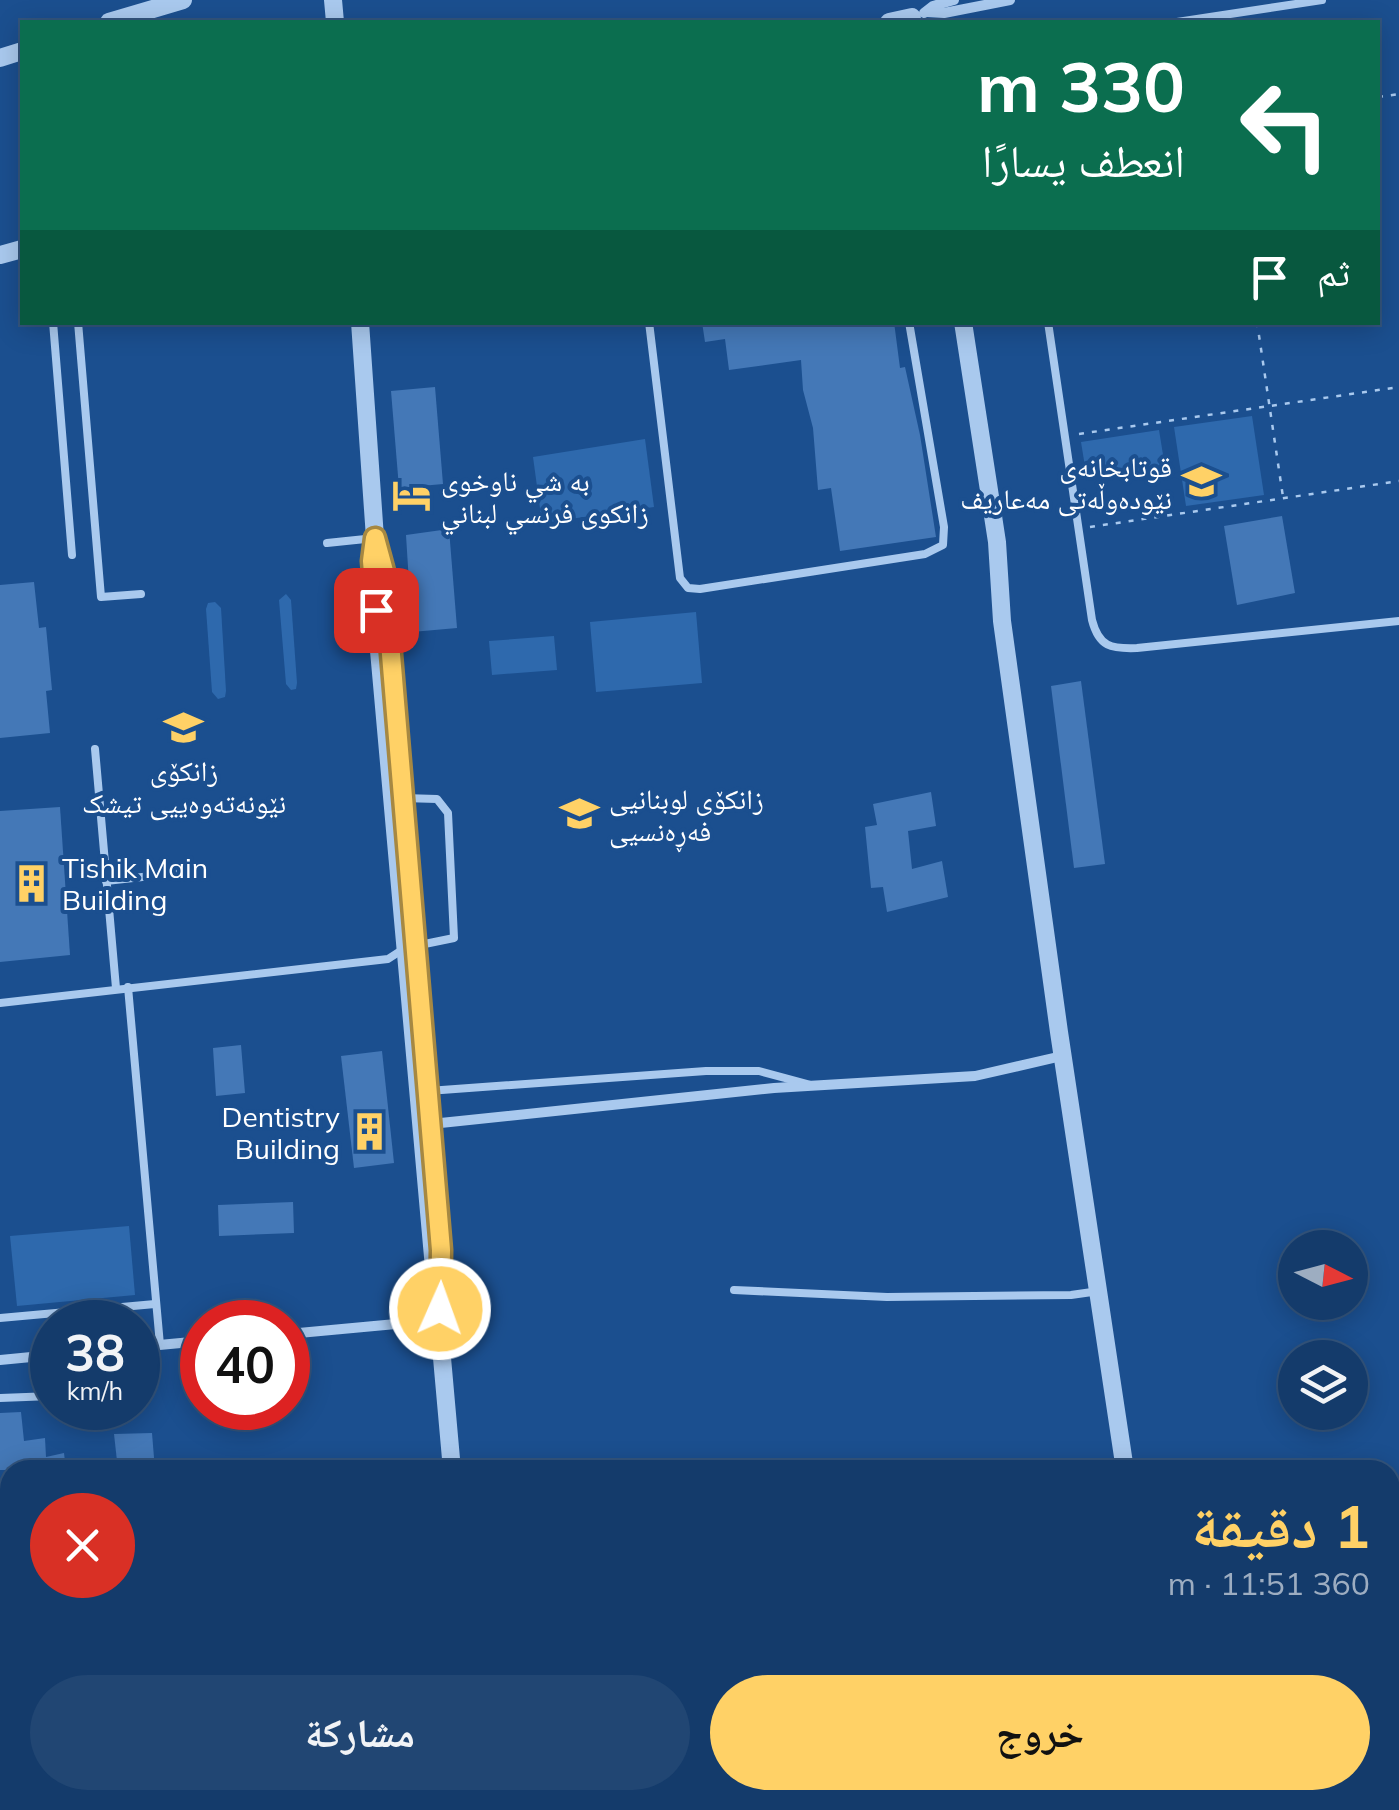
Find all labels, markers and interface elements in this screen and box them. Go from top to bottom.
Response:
text: 330 m [977,42,1185,130]
icon: left [1220,60,1350,190]
text: انعطف يسارًا [982,132,1185,188]
text: ثم [1317,248,1350,296]
icon: arrive [1242,250,1297,305]
place label: قوتابخانەی نێودەوڵەتی مەعاریف [960,449,1172,517]
school or university icon: قوتابخانەی نێودەوڵەتی مەعاریف [1181,461,1223,503]
place label: به شي ناوخوى زانكوى فرنسي لبناني [441,463,649,536]
hotel icon: به شي ناوخوى زانكوى فرنسي لبناني [390,475,432,517]
pin [334,568,419,653]
icon: arrive [349,583,404,638]
school or university icon: زانکۆی نێونەتەوەییی تیشک [163,706,205,748]
place label: زانکۆی نێونەتەوەییی تیشک [82,753,286,821]
place label: زانکۆی لوبنانیی فەڕەنسیی [609,781,764,852]
school or university icon: زانکۆی لوبنانیی فەڕەنسیی [558,793,600,835]
place label: Tishik Main Building [62,850,208,917]
building icon: Tishik Main Building [11,862,53,904]
place label: Dentistry Building [222,1099,340,1166]
building icon: Dentistry Building [349,1111,391,1153]
north arrow [1278,1230,1368,1320]
map controls [1278,1230,1368,1430]
position arrow [388,1257,492,1361]
speed limit sign: 40 [180,1300,310,1430]
text: 38 [65,1321,125,1384]
button: layers [1278,1340,1368,1430]
text: km/h [67,1375,123,1406]
text: 1 دقيقة [1192,1488,1370,1563]
button: close [30,1493,135,1598]
text: 360 m · 11:51 [1168,1563,1370,1603]
button: مشاركة [30,1675,690,1790]
button: خروج [710,1675,1370,1790]

